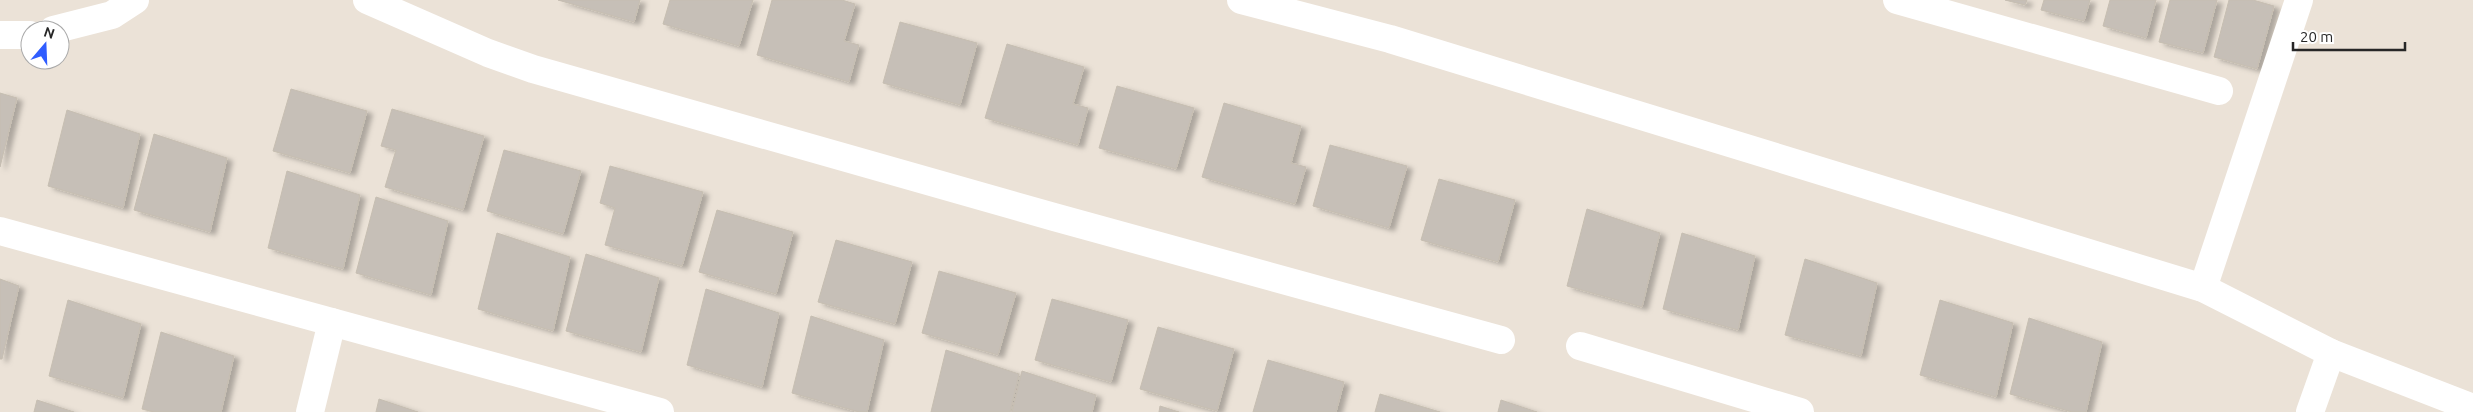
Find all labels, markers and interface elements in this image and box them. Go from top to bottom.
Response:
north arrow [20,20,70,70]
scale bar [2293,20,2406,52]
text: N [42,23,57,42]
text: 20 m [2300,28,2333,45]

